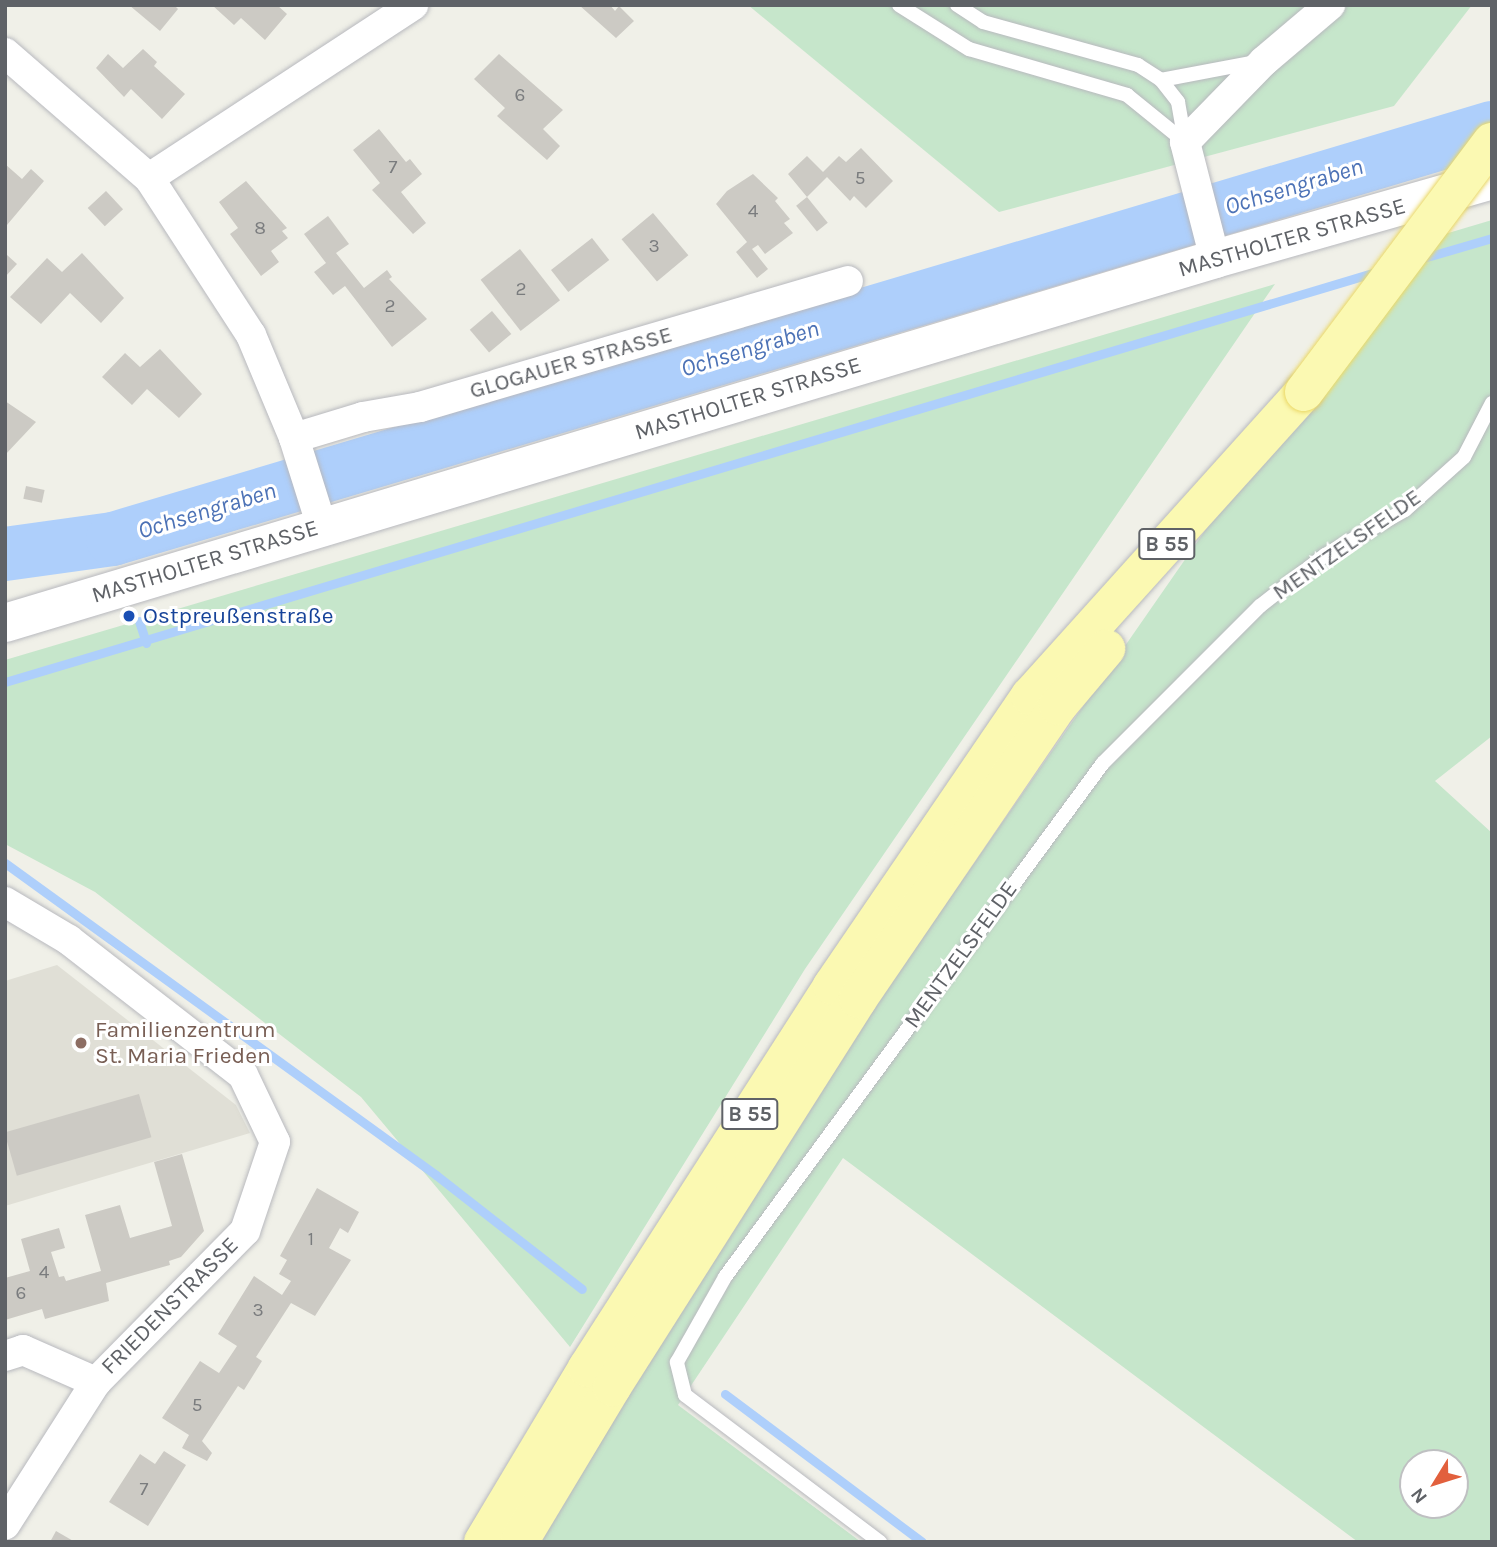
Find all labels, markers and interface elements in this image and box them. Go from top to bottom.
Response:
house number: 6 [515,85,525,107]
water label: Ochsengraben [1221,152,1367,222]
house number: 7 [389,157,397,179]
house number: 5 [855,168,865,190]
street label: MASTHOLTER STRASSE [1175,192,1409,284]
house number: 4 [748,201,758,223]
house number: 8 [254,218,266,240]
house number: 3 [648,236,660,258]
house number: 2 [515,279,527,301]
house number: 2 [384,296,396,318]
water label: Ochsengraben [677,314,823,384]
street label: GLOGAUER STRASSE [467,321,675,405]
street label: MASTHOLTER STRASSE [631,351,865,447]
water label: Ochsengraben [134,476,280,546]
street label: MENTZELSFELDE [1268,484,1426,606]
street label: MASTHOLTER STRASSE [88,514,322,610]
road number: B 55 [1137,526,1197,562]
place label: Ostpreußenstraße [143,602,334,630]
marker: Ostpreußenstraße [121,608,137,624]
street label: MENTZELSFELDE [899,876,1023,1034]
place label: Familienzentrum St. Maria Frieden [95,1016,276,1070]
marker: Familienzentrum St. Maria Frieden [73,1035,89,1051]
road number: B 55 [720,1096,780,1132]
house number: 1 [308,1229,314,1251]
street label: FRIEDENSTRASSE [96,1232,244,1380]
house number: 4 [39,1262,49,1284]
house number: 6 [16,1283,26,1305]
house number: 3 [252,1300,264,1322]
house number: 5 [192,1395,202,1417]
north arrow [1399,1449,1469,1519]
house number: 7 [140,1479,148,1501]
text: N [1406,1484,1432,1508]

